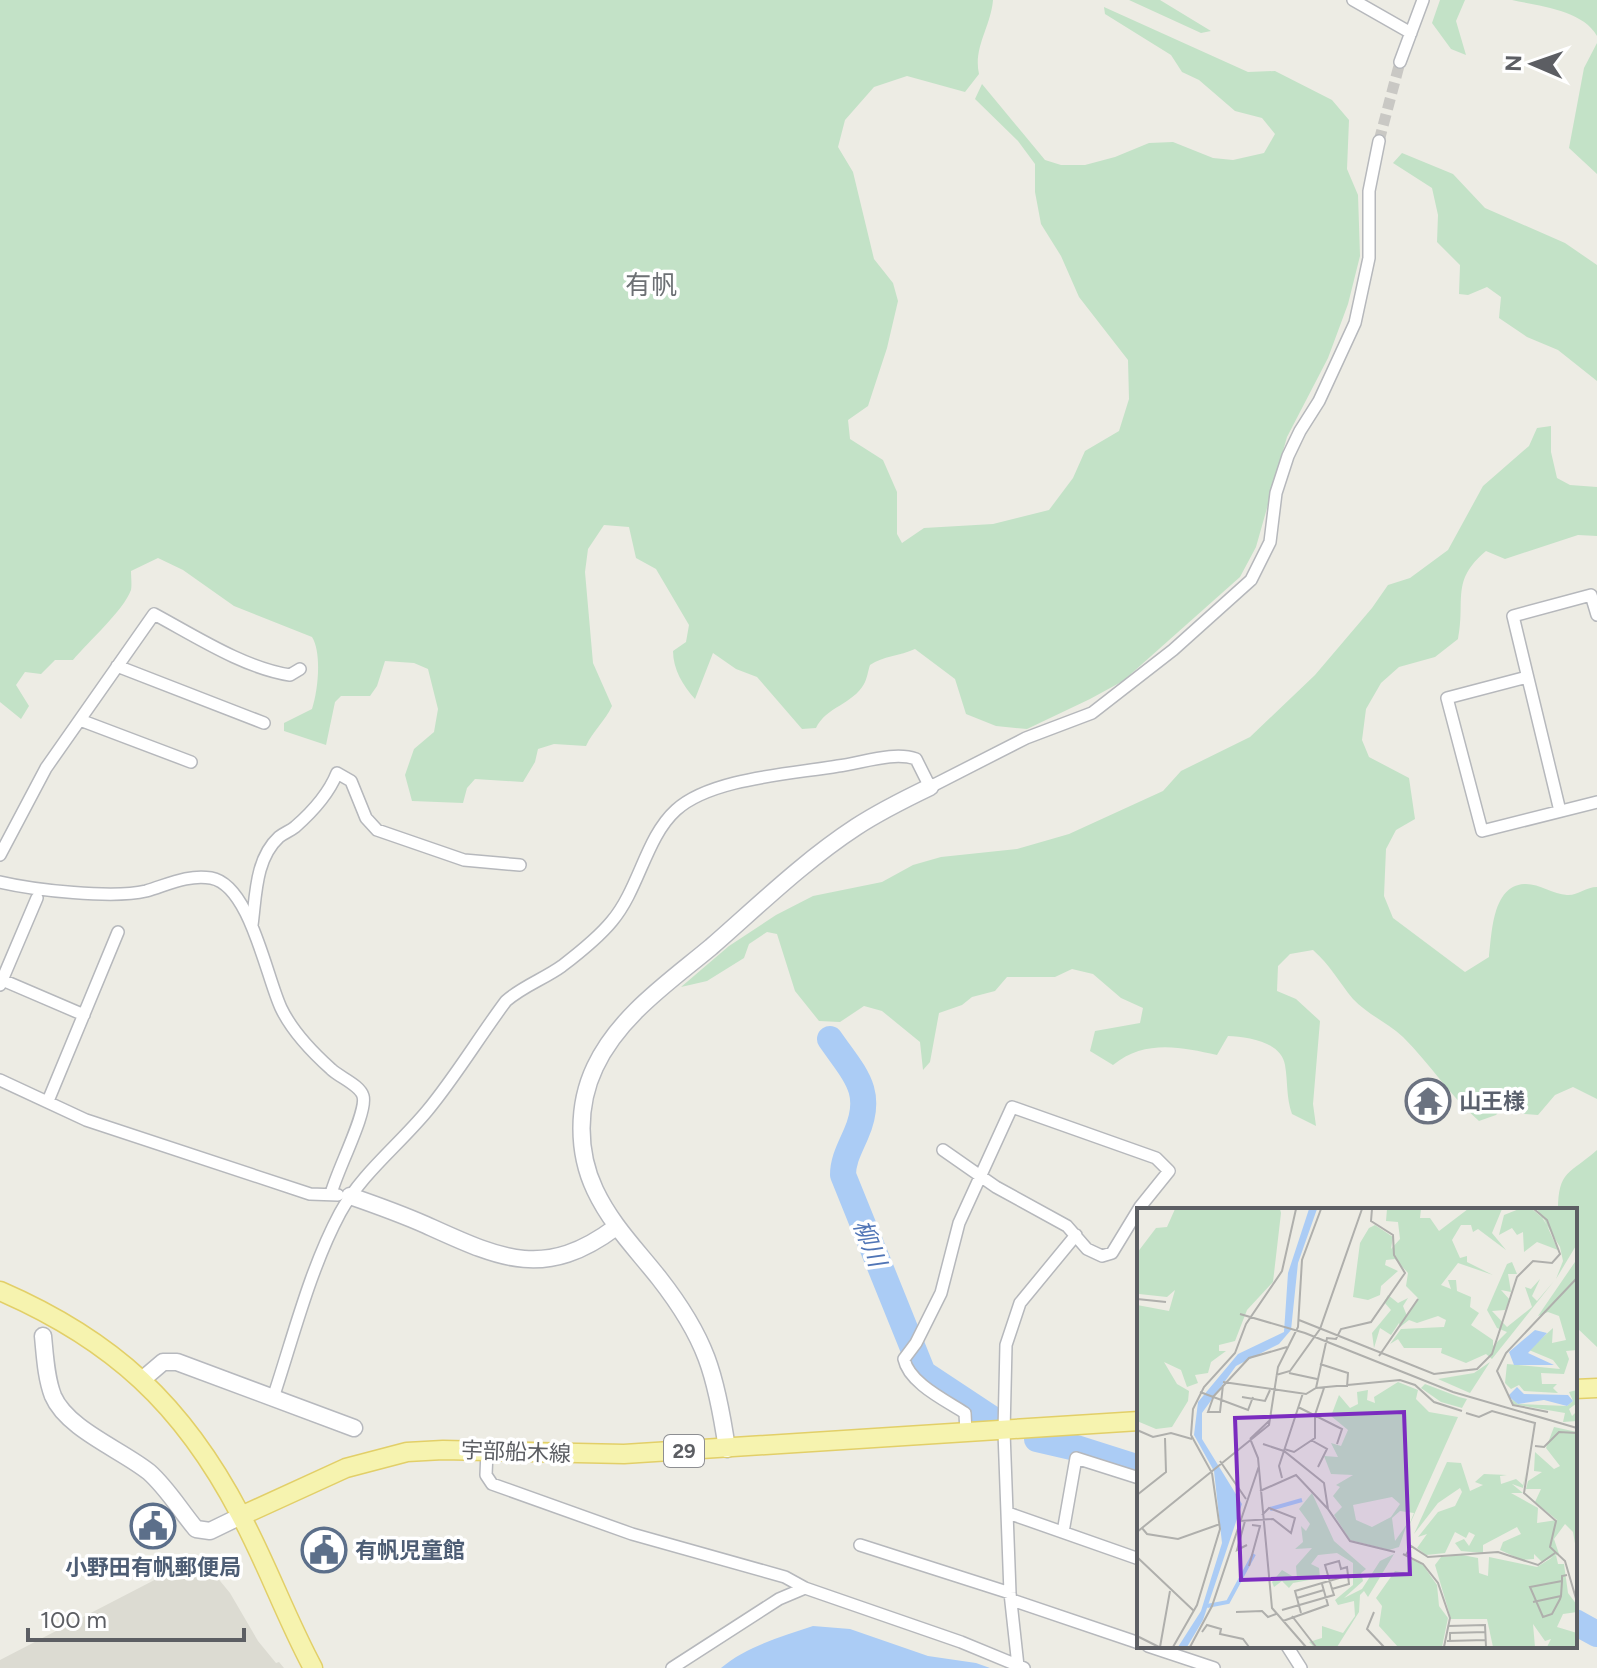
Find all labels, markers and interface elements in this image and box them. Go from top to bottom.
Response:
north arrow [1493,24,1573,104]
text: N [1500,54,1527,72]
district label: 有帆 [625,269,677,301]
temple icon: 山王様 [1404,1077,1452,1125]
place label: 山王様 [1459,1088,1525,1115]
inset map [1137,1208,1577,1648]
water label: 柳川 [848,1215,894,1273]
road number: 29 [664,1435,704,1467]
street label: 宇部船木線 [461,1437,571,1467]
public building icon: 小野田有帆郵便局 [129,1502,177,1550]
public building icon: 有帆児童館 [300,1526,348,1574]
place label: 有帆児童館 [355,1537,465,1564]
place label: 小野田有帆郵便局 [65,1554,241,1581]
scale bar [28,1592,244,1642]
text: 100 m [40,1605,107,1634]

